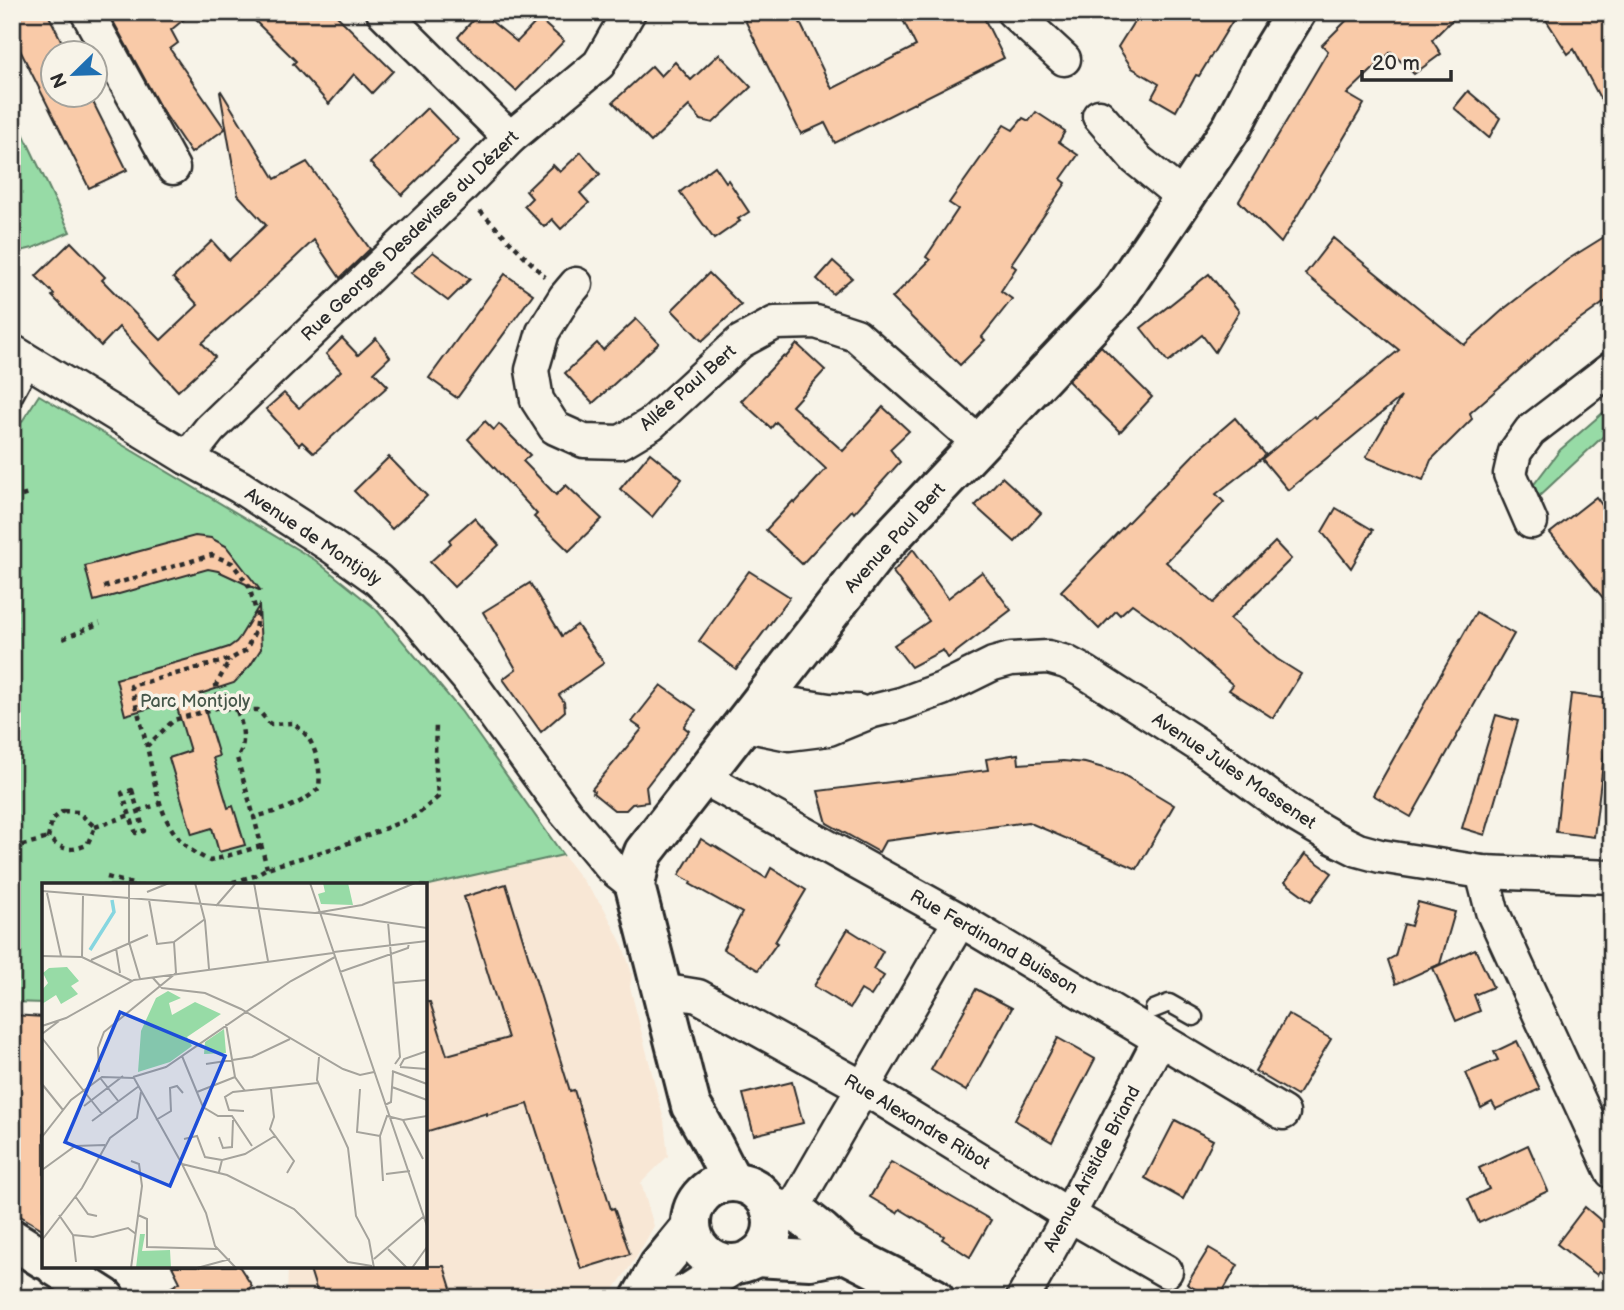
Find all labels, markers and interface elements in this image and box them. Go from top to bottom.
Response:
north arrow [38,38,108,108]
scale bar [1362,38,1451,82]
text: 20 m [1372,51,1420,76]
text: N [46,69,73,91]
street label: Rue Georges Desdevises du Dézert [297,126,523,345]
street label: Allée Paul Bert [636,340,741,435]
street label: Avenue Paul Bert [840,479,950,597]
street label: Avenue de Montjoly [241,484,386,591]
park label: Parc Montjoly [140,691,251,712]
street label: Avenue Jules Massenet [1148,708,1320,834]
inset map [42,883,427,1268]
street label: Rue Ferdinand Buisson [906,885,1082,999]
street label: Rue Alexandre Ribot [840,1070,994,1174]
street label: Avenue Aristide Briand [1039,1082,1145,1256]

